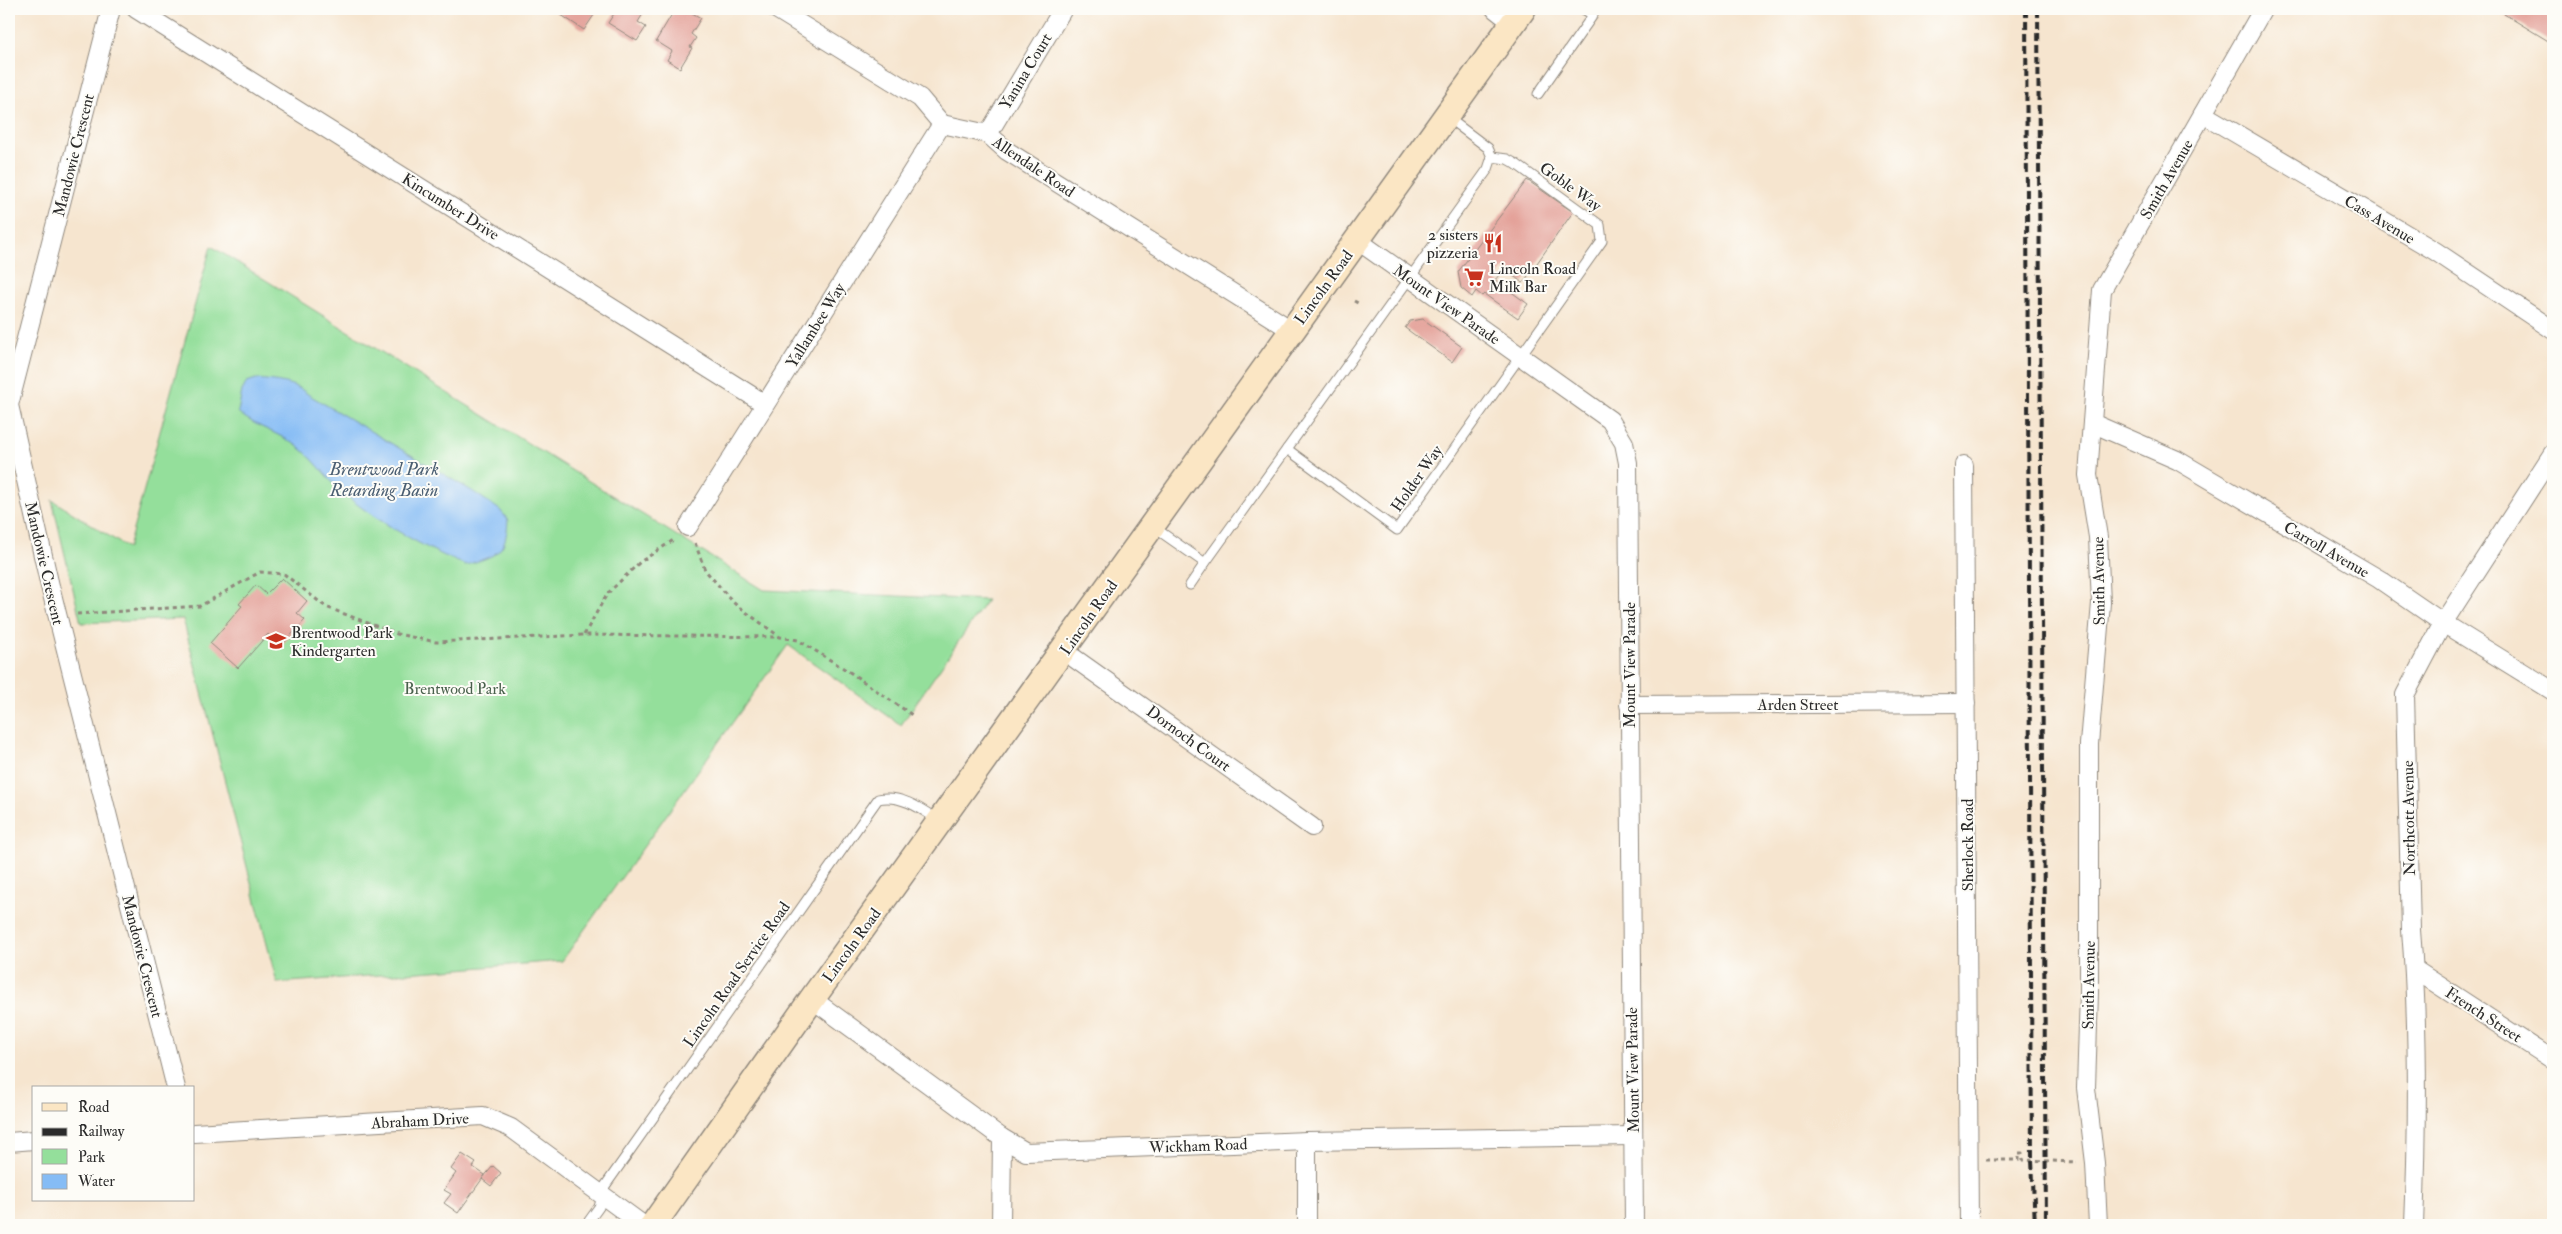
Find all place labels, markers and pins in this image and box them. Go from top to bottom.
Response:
place label: 2 sisters pizzeria [1426,225,1478,264]
restaurant icon: 2 sisters pizzeria [1482,232,1504,254]
place label: Lincoln Road Milk Bar [1489,259,1576,297]
supermarket icon: Lincoln Road Milk Bar [1463,266,1485,288]
place label: Brentwood Park Kindergarten [291,623,393,661]
school or university icon: Brentwood Park Kindergarten [265,630,287,652]

